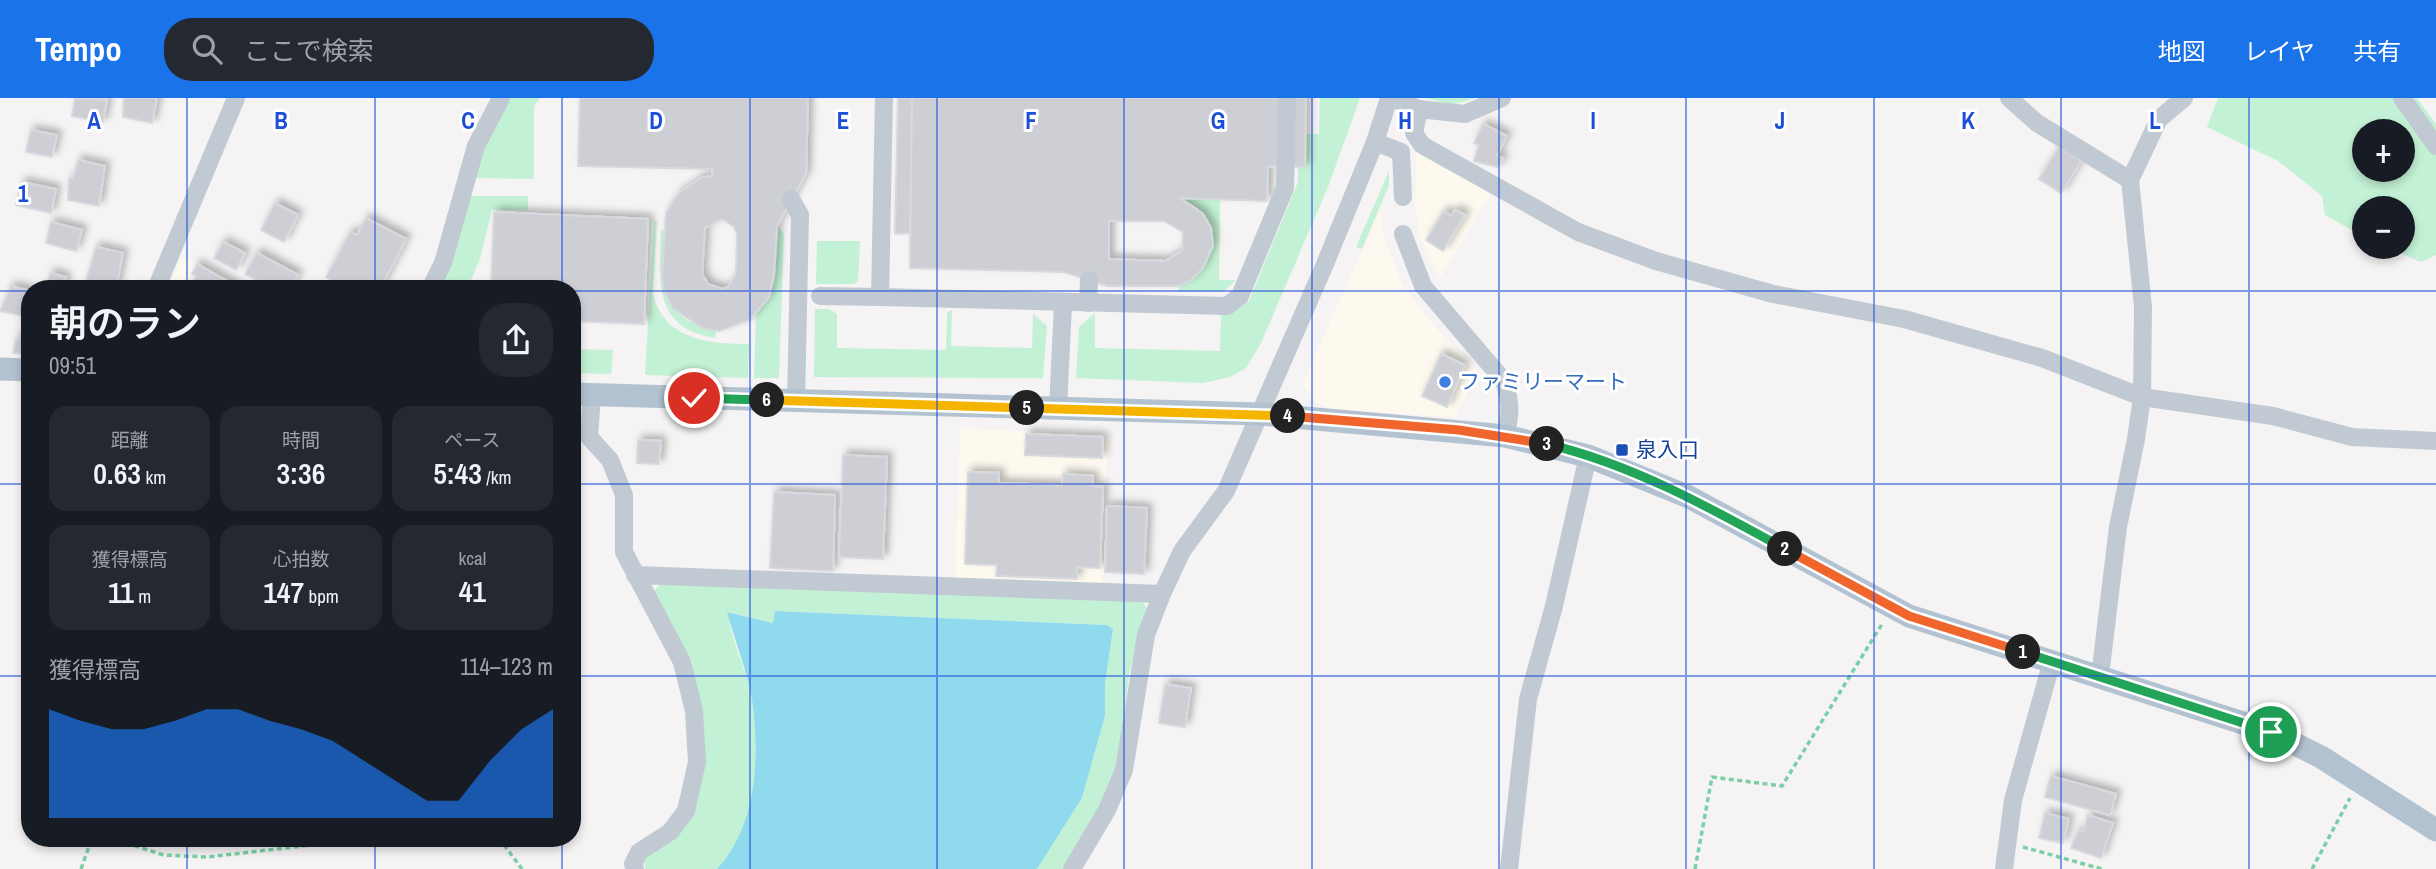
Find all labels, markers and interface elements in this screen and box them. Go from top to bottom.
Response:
search box [164,18,654,81]
text: Tempo [35,27,122,71]
icon: search [188,30,226,68]
text: ここで検索 [244,33,374,68]
text: 地図 [2158,35,2206,67]
text: レイヤ [2244,35,2315,67]
text: 共有 [2353,35,2401,67]
text: A [87,105,101,136]
text: B [274,105,288,136]
text: C [461,105,475,136]
text: D [649,105,663,136]
text: E [837,105,849,136]
text: F [1025,105,1037,136]
text: G [1211,105,1225,136]
text: H [1398,105,1412,136]
text: I [1590,105,1596,136]
text: J [1775,105,1785,136]
text: K [1961,105,1975,136]
text: L [2149,105,2161,136]
map controls [2352,119,2415,259]
button: + [2352,119,2415,182]
text: 1 [18,178,29,209]
button: − [2352,196,2415,259]
text: 朝のラン [49,298,201,349]
button: share [479,303,553,377]
text: 09:51 [49,350,96,381]
place label: ファミリーマート [1459,367,1627,396]
pin [664,368,724,428]
marker: ファミリーマート [1437,374,1453,390]
icon: check [675,379,713,417]
pin: 6 [750,382,784,418]
text: 6 [762,386,771,412]
pin: 5 [1010,390,1044,426]
text: 5 [1022,394,1031,420]
pin: 4 [1270,398,1306,434]
text: 4 [1283,402,1292,428]
pin: 3 [1530,426,1564,462]
text: 距離 [111,427,149,453]
text: 時間 [282,427,320,453]
text: ペース [444,427,500,453]
text: 3 [1542,430,1551,456]
place label: 泉入口 [1636,435,1699,464]
marker: 泉入口 [1614,442,1630,458]
text: 0.63 [93,453,141,493]
text: 3:36 [277,453,325,493]
text: 5:43 [433,453,482,493]
text: km [141,464,166,490]
text: /km [482,464,511,490]
pin: 2 [1768,532,1802,566]
text: 2 [1780,535,1789,561]
text: kcal [458,545,486,571]
text: 獲得標高 [92,546,168,572]
text: 心拍数 [272,546,330,572]
text: 41 [459,571,486,611]
text: 11 [108,572,134,612]
text: 147 [263,572,304,612]
text: m [134,583,151,609]
text: bpm [304,583,339,609]
pin: 1 [2006,634,2040,670]
text: 1 [2018,638,2027,664]
text: 114–123 m [460,651,553,682]
text: 獲得標高 [49,654,141,685]
pin [2241,702,2301,762]
icon: arrive [2252,713,2290,751]

